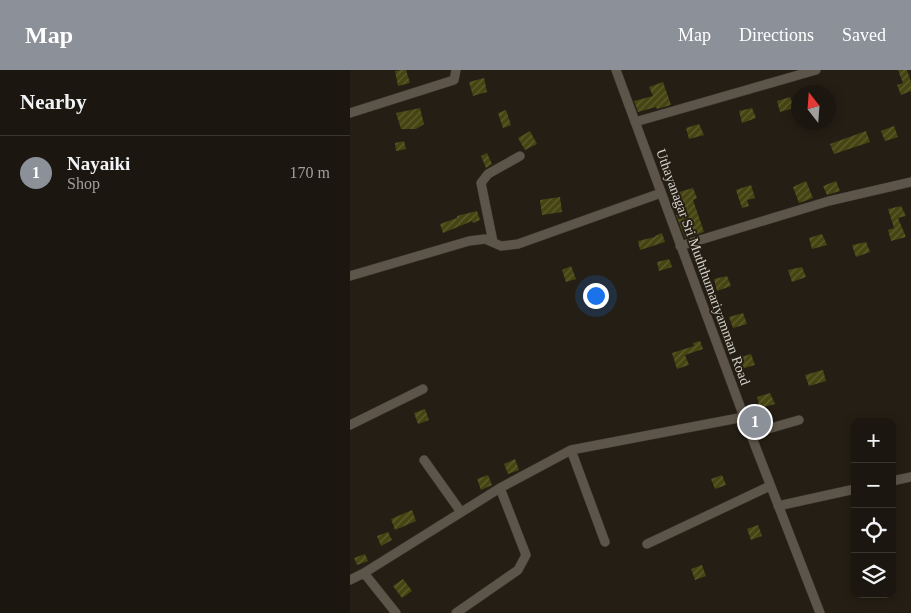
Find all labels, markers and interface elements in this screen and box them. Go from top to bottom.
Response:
text: Map [25,22,73,48]
text: Map [678,25,711,45]
text: Directions [739,25,814,45]
text: Saved [842,25,886,45]
north arrow [791,85,836,130]
text: Nearby [20,90,87,114]
street label: Uthayanagar Sri Muththumariyamman Road [653,147,753,387]
text: Nayaiki [67,153,130,174]
text: 1 [32,164,40,181]
text: 170 m [290,164,330,181]
text: Shop [67,175,100,192]
your location [583,283,609,309]
pin: 1 [739,403,771,441]
map controls [851,418,896,598]
button: + [851,418,896,463]
button: − [851,463,896,508]
button: locate [851,508,896,553]
button: layers [851,553,896,598]

